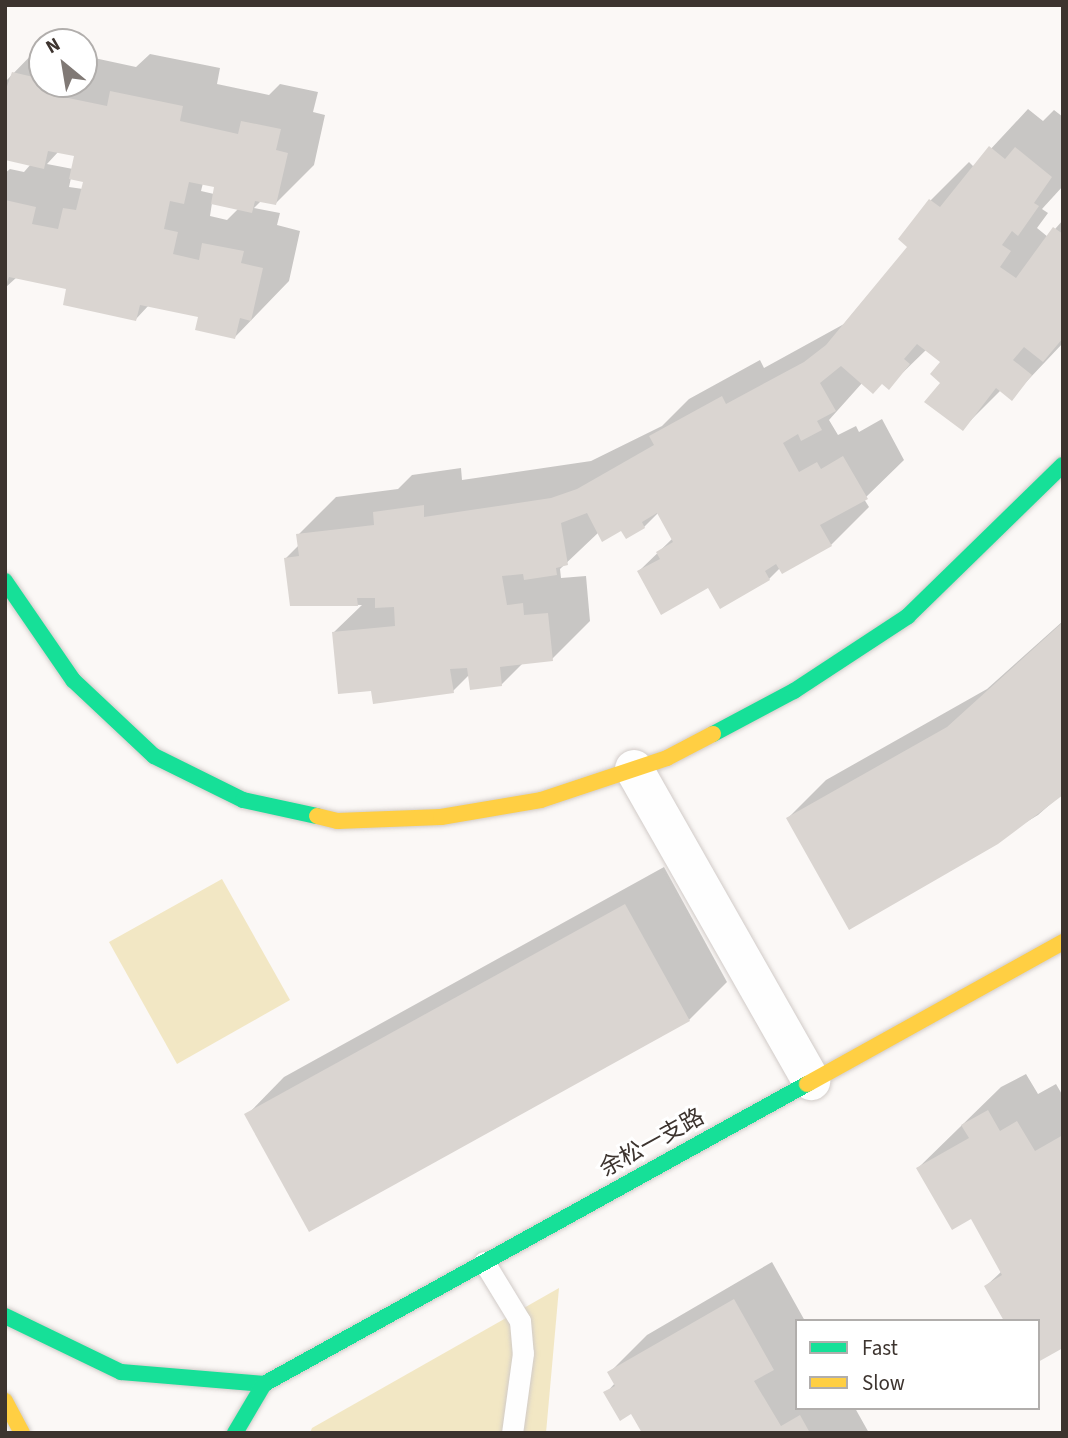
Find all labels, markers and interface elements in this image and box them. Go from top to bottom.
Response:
north arrow [28,28,98,98]
text: N [41,31,65,61]
street label: 余松一支路 [595,1103,709,1183]
legend [795,1319,1040,1410]
text: Fast [862,1333,898,1363]
text: Slow [862,1368,905,1398]

